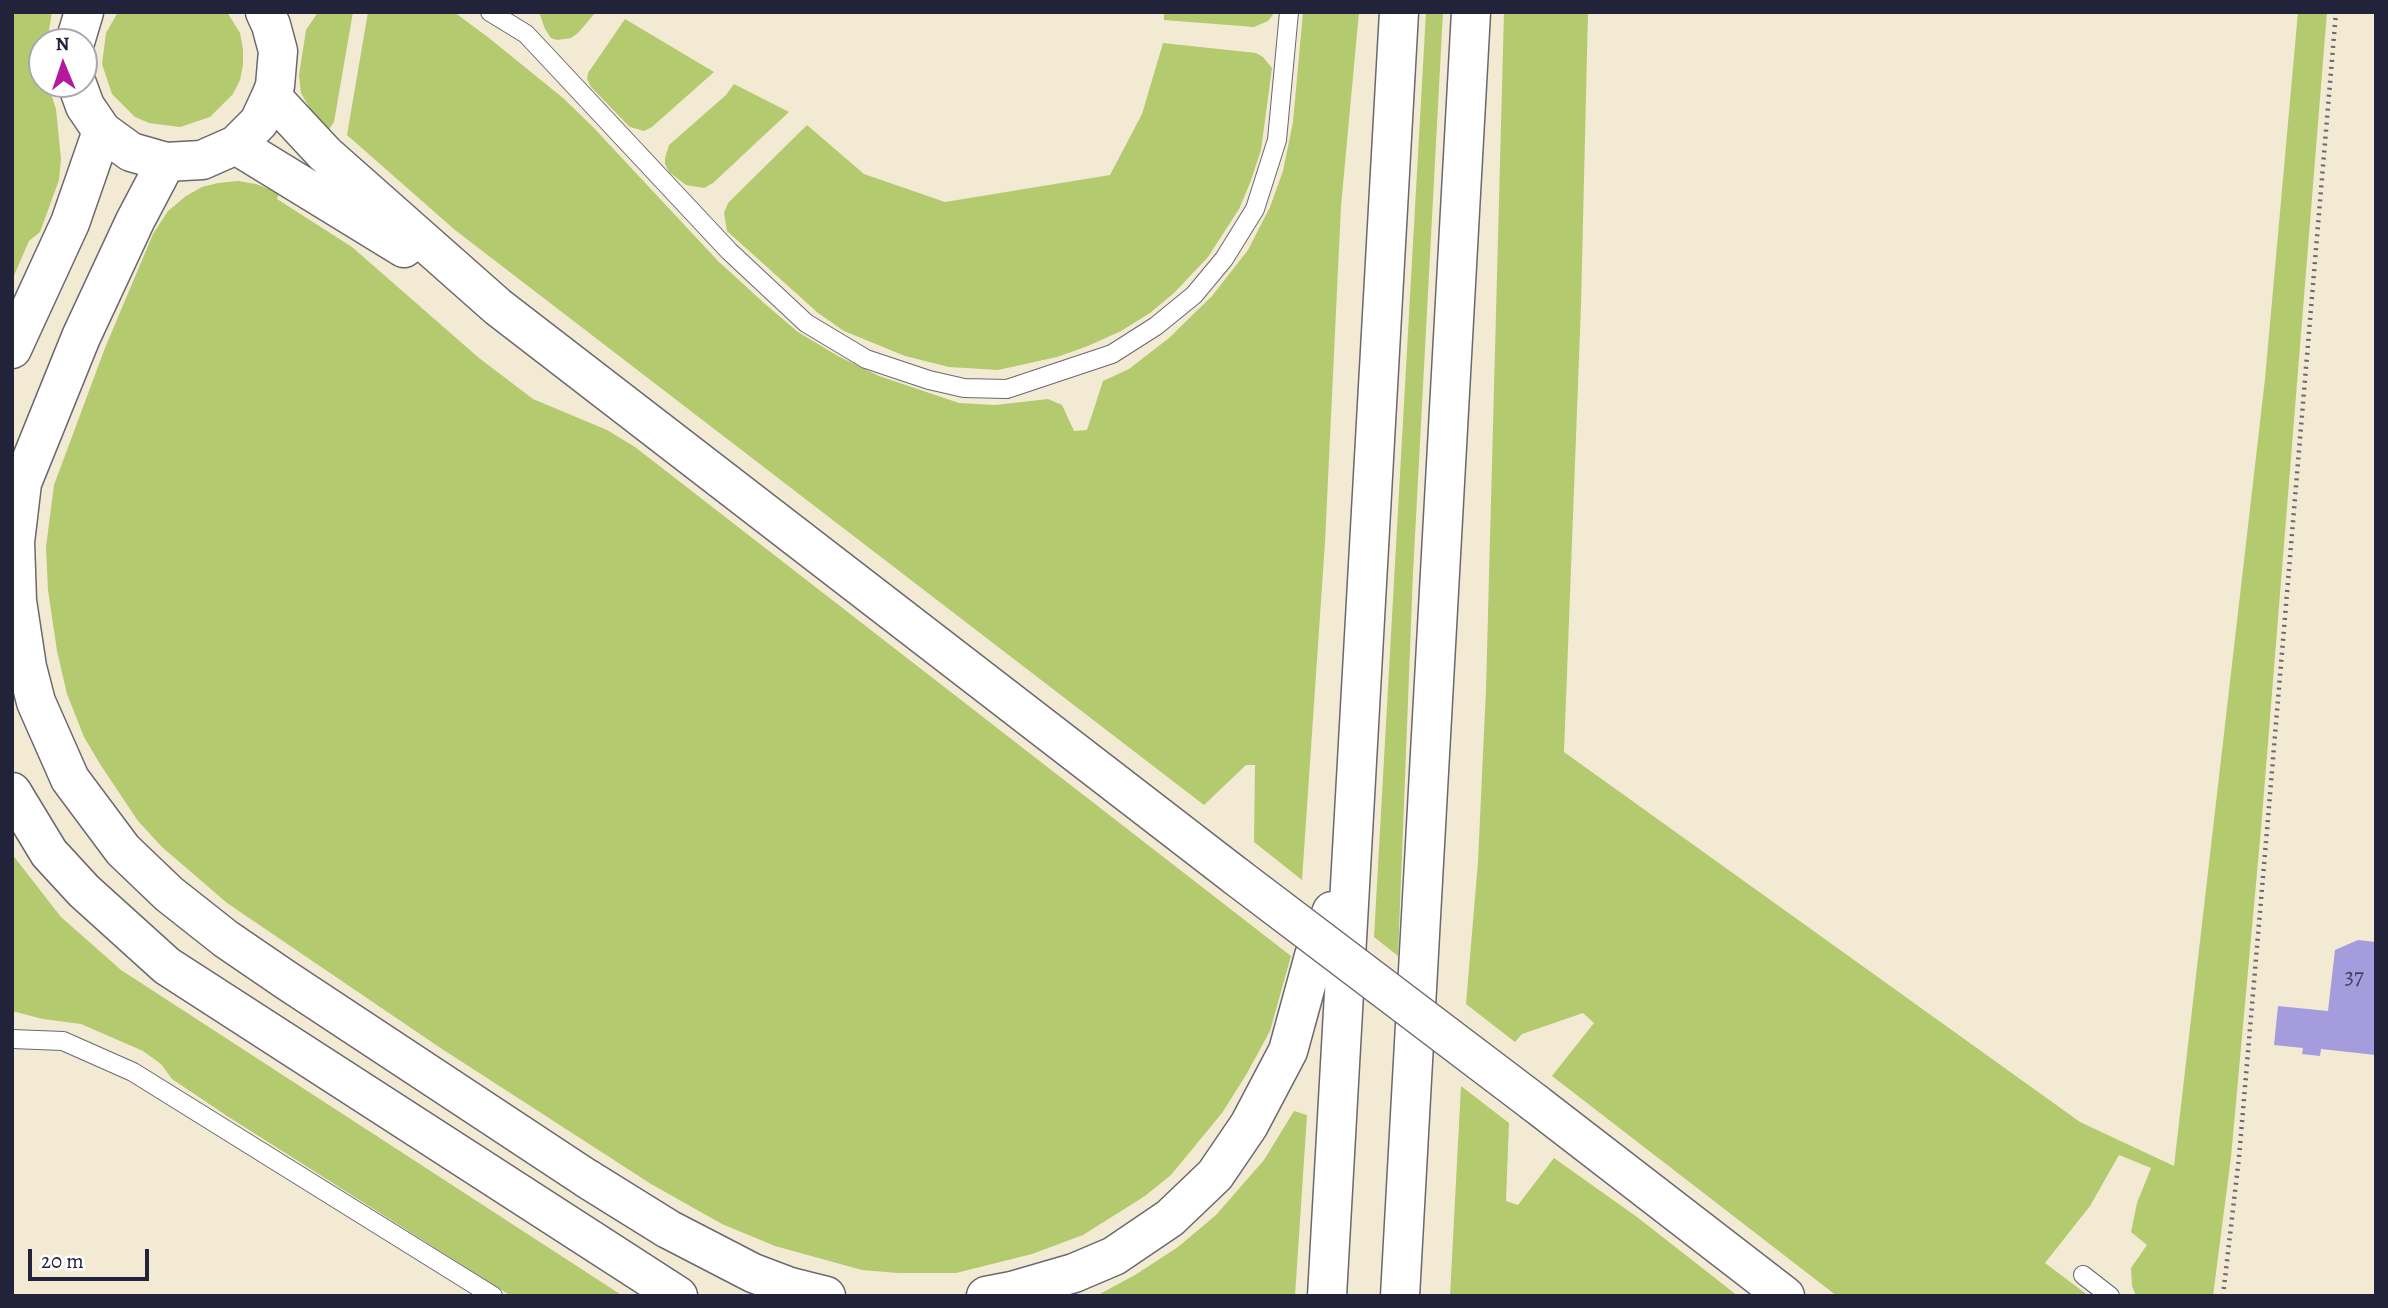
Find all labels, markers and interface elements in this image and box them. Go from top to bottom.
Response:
north arrow [28,28,98,98]
text: N [55,31,70,57]
house number: 37 [2344,964,2364,992]
scale bar [32,1234,152,1278]
text: 20 m [41,1247,84,1275]

